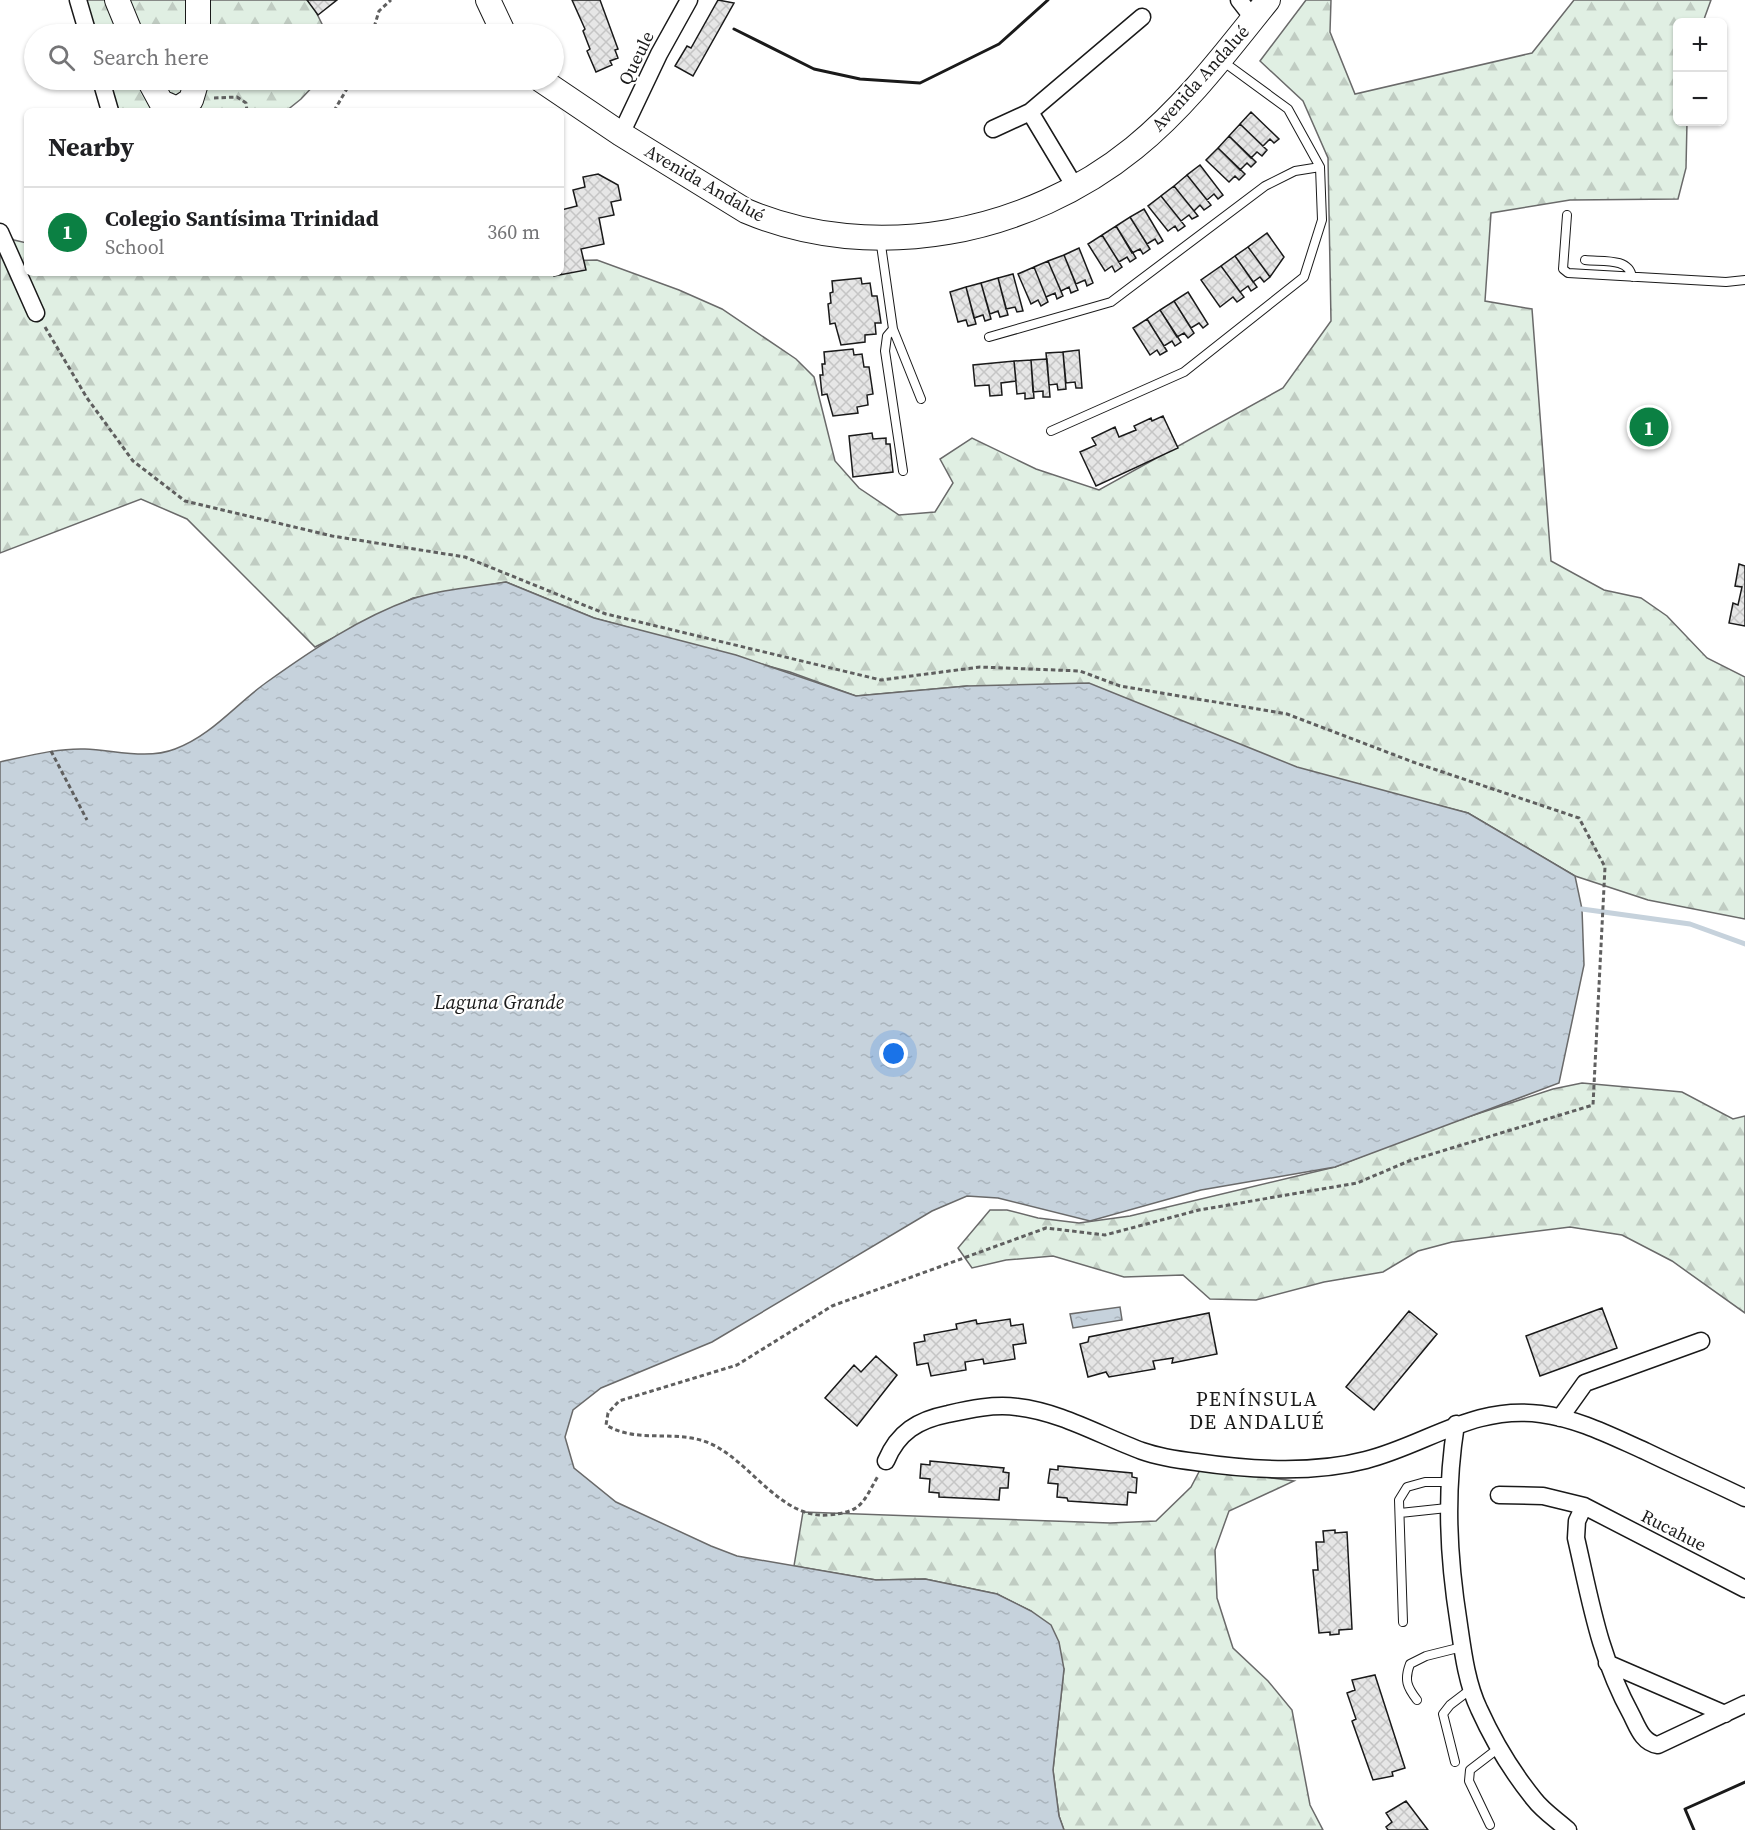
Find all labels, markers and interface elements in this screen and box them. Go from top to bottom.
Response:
map controls [1673,18,1727,126]
button: + [1673,18,1727,72]
street label: Avenida Andalué [1145,19,1255,137]
search box [24,24,564,90]
street label: Queule [612,27,660,89]
icon: search [45,41,78,74]
text: Search here [93,42,209,72]
button: − [1673,72,1727,126]
text: Nearby [48,129,134,165]
street label: Avenida Andalué [640,138,770,228]
text: Colegio Santísima Trinidad [105,203,379,233]
text: 1 [62,218,73,246]
text: 360 m [487,218,540,246]
text: School [105,233,165,261]
pin: 1 [1630,404,1668,450]
water label: Laguna Grande [433,988,564,1016]
your location [879,1039,908,1068]
district label: PENÍNSULA DE ANDALUÉ [1189,1385,1325,1436]
street label: Rucahue [1637,1503,1711,1557]

